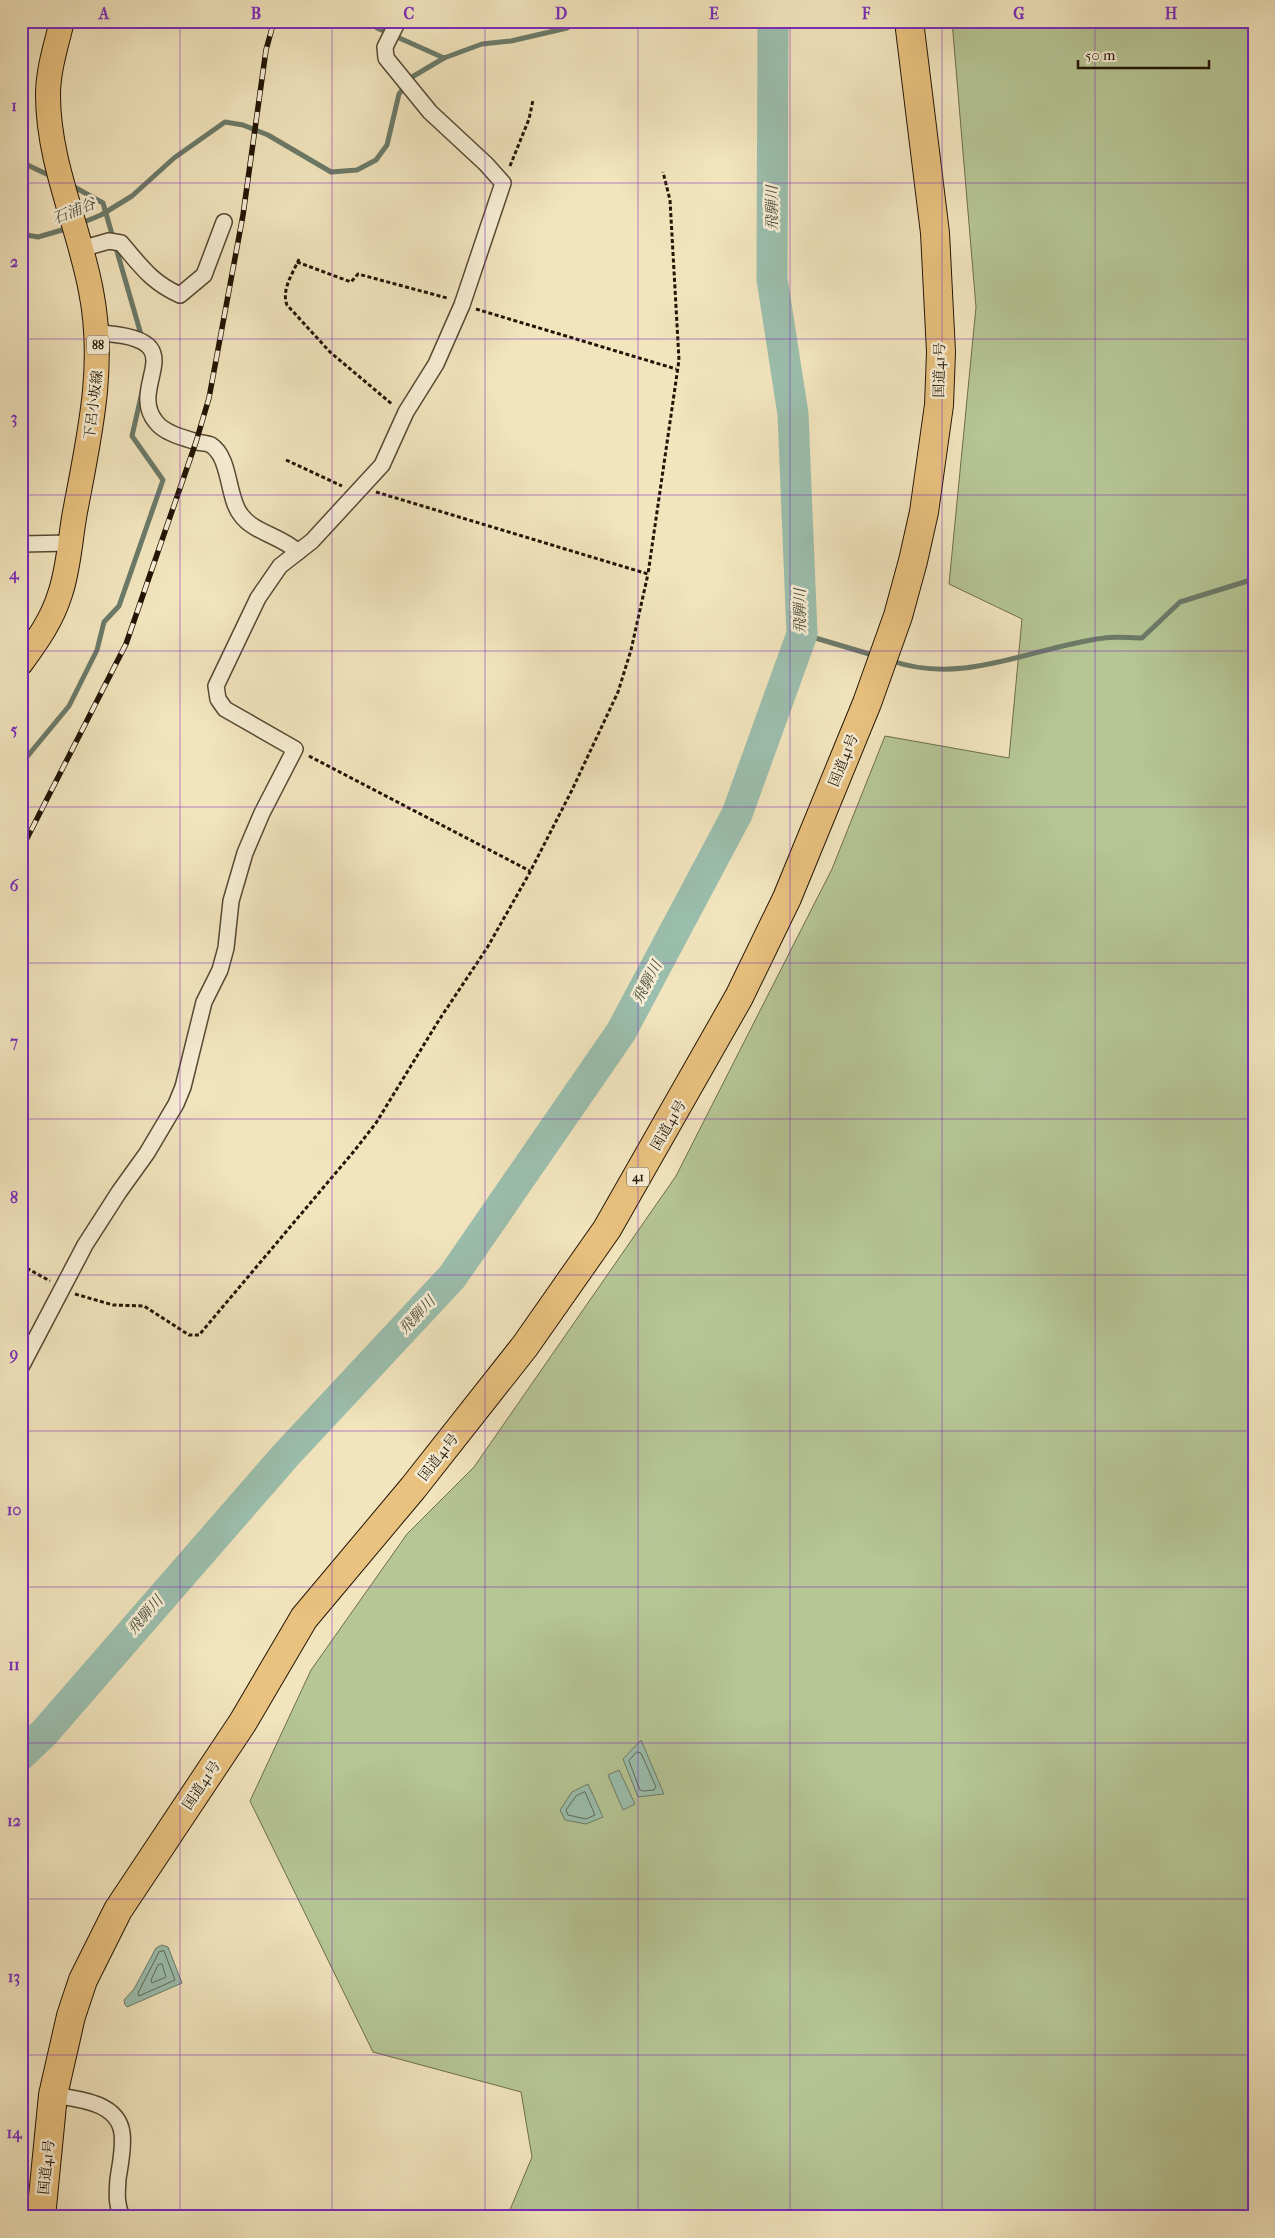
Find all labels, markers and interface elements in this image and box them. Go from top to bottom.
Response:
text: A [98,4,110,23]
text: B [251,4,261,23]
text: C [404,4,415,23]
text: D [555,4,567,23]
text: E [709,4,719,23]
text: F [861,4,871,23]
text: G [1013,4,1025,23]
text: H [1165,4,1178,23]
scale bar [1078,38,1209,70]
text: 50 m [1085,46,1116,64]
text: 1 [11,96,17,115]
water label: 飛騨川 [763,184,781,231]
water label: 石浦谷 [50,194,99,228]
text: 2 [10,252,18,271]
road number: 88 [87,336,109,354]
street label: 国道41号 [931,342,948,398]
street label: 下呂小坂線 [81,369,106,441]
text: 3 [11,408,17,428]
text: 4 [8,564,20,584]
water label: 飛騨川 [791,587,809,634]
text: 5 [11,720,18,739]
street label: 国道41号 [825,731,862,789]
text: 6 [10,876,19,895]
water label: 飛騨川 [628,956,666,1006]
text: 7 [9,1032,18,1051]
street label: 国道41号 [647,1097,690,1153]
road number: 41 [627,1168,649,1186]
text: 8 [10,1188,18,1207]
water label: 飛騨川 [395,1291,440,1338]
text: 9 [9,1344,18,1364]
street label: 国道41号 [415,1430,462,1484]
text: 10 [7,1500,21,1519]
water label: 飛騨川 [123,1591,168,1638]
text: 11 [8,1655,20,1674]
street label: 国道41号 [179,1758,224,1813]
text: 12 [7,1811,21,1830]
text: 13 [8,1967,20,1987]
text: 14 [6,2123,23,2143]
street label: 国道41号 [35,2139,58,2195]

